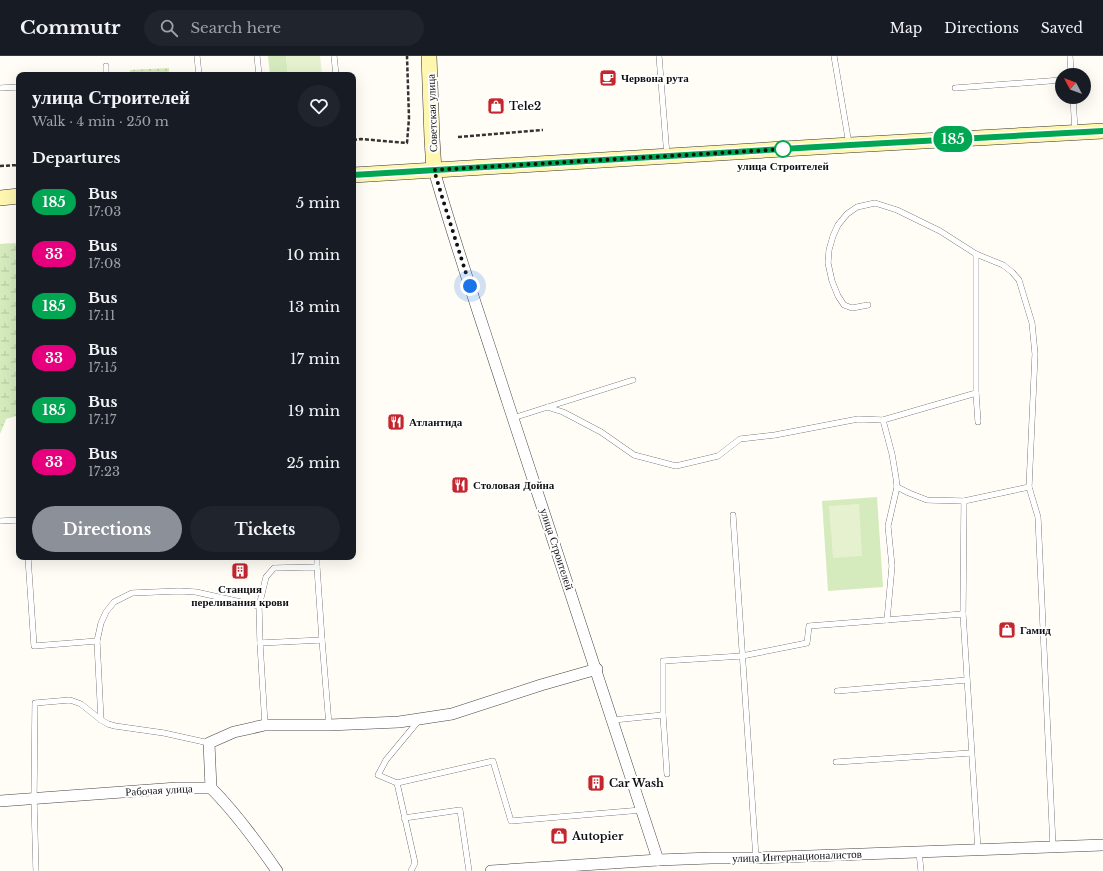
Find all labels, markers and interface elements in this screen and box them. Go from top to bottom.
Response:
search box [144,10,424,46]
text: Commutr [20,16,120,39]
icon: search [158,17,180,39]
text: Search here [190,18,281,37]
text: Map [890,19,922,37]
text: Directions [944,19,1019,37]
text: Saved [1041,19,1083,37]
cafe icon: Червона рута [598,68,618,88]
north arrow [1055,68,1091,104]
map controls [1055,68,1091,104]
place label: Червона рута [621,71,689,85]
street label: Советская улица [424,74,440,152]
button: heart [298,85,340,127]
text: улица Строителей [32,86,190,109]
shop icon: Tele2 [486,96,506,116]
place label: Tele2 [509,99,541,113]
text: Walk · 4 min · 250 m [32,113,169,130]
line badge: 185 [930,126,976,152]
text: 185 [941,130,965,148]
marker: улица Строителей [774,140,792,158]
text: Departures [32,148,121,167]
place label: улица Строителей [737,159,829,173]
text: Bus [88,184,118,203]
text: 185 [42,193,66,211]
text: 5 min [296,193,340,212]
text: 17:03 [88,203,121,220]
text: Bus [88,236,118,255]
text: 33 [45,245,63,263]
text: 10 min [287,245,340,264]
text: 17:08 [88,255,121,272]
your location [460,276,480,296]
text: Bus [88,288,118,307]
text: 185 [42,297,66,315]
text: 13 min [288,297,340,316]
text: 17:11 [88,307,116,324]
text: Bus [88,340,118,359]
text: 33 [45,349,63,367]
text: 17 min [290,349,340,368]
text: 17:15 [88,359,117,376]
text: Bus [88,392,118,411]
text: 185 [42,401,66,419]
text: 19 min [288,401,340,420]
text: 17:17 [88,411,116,428]
restaurant icon: Атлантида [386,412,406,432]
place label: Атлантида [409,415,463,429]
text: Bus [88,444,118,463]
text: 33 [45,453,63,471]
text: 25 min [286,453,340,472]
text: 17:23 [88,463,120,480]
restaurant icon: Столовая Дойна [450,475,470,495]
place label: Столовая Дойна [473,478,555,492]
button: Directions [32,506,182,552]
button: Tickets [190,506,340,552]
street label: улица Строителей [537,506,577,592]
building icon: Станция переливания крови [230,561,250,581]
place label: Станция переливания крови [191,582,290,609]
shop icon: Гамид [997,620,1017,640]
place label: Гамид [1020,623,1051,637]
building icon: Car Wash [586,773,606,793]
place label: Car Wash [609,776,664,790]
street label: Рабочая улица [125,781,193,799]
shop icon: Autopier [549,826,569,846]
place label: Autopier [571,829,624,843]
street label: улица Интернационалистов [732,847,862,865]

